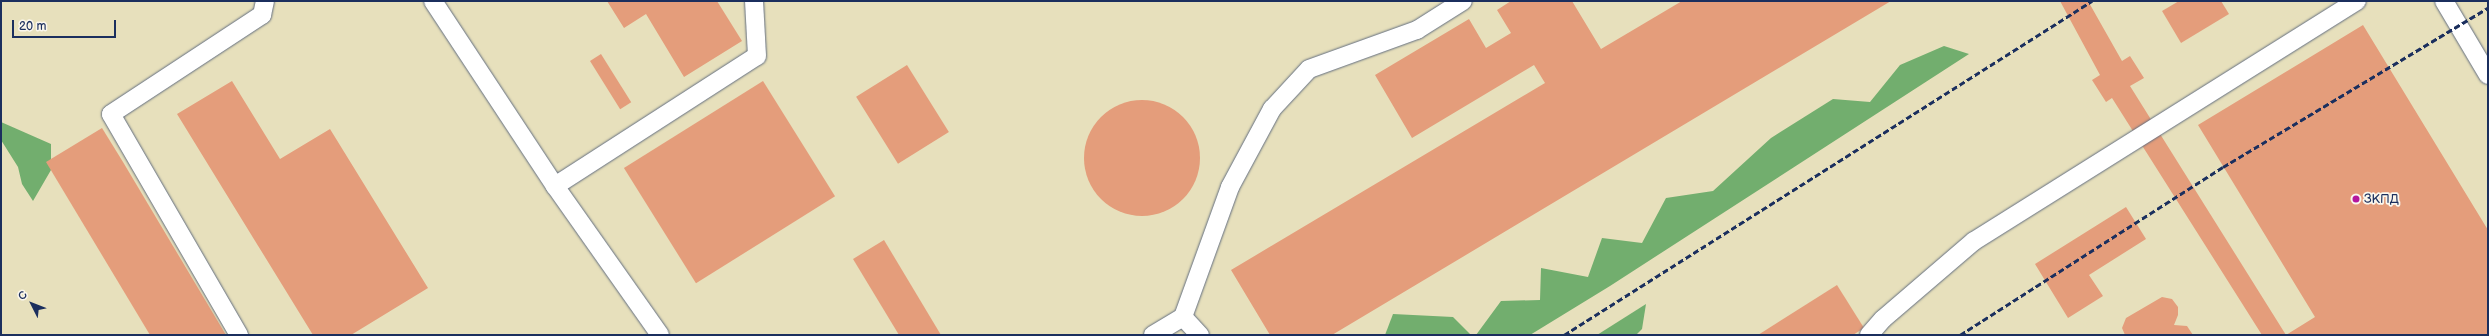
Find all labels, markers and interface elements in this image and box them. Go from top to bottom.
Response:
scale bar [14,12,118,38]
text: 20 m [19,19,46,34]
place label: ЗКПД [2364,191,2399,207]
marker: ЗКПД [2351,194,2361,204]
north arrow [12,284,52,324]
text: С [15,288,30,303]

